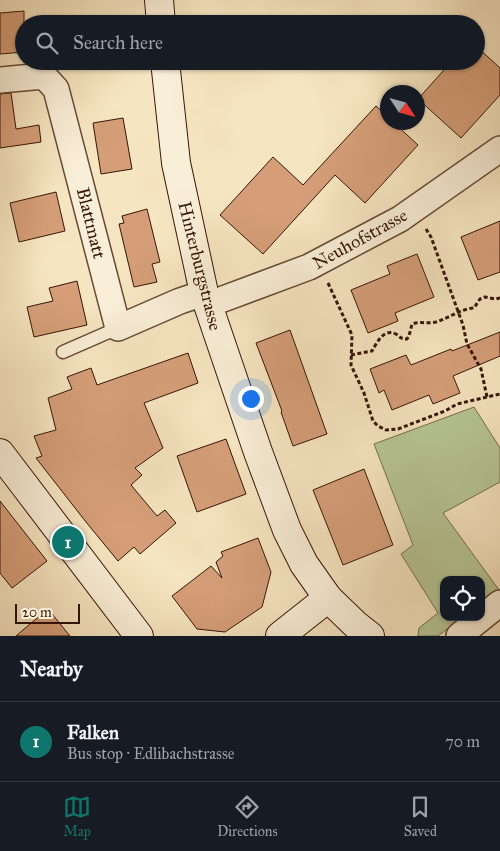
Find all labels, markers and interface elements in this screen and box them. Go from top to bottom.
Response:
search box [15,15,485,70]
icon: search [33,29,61,57]
text: Search here [73,31,163,54]
north arrow [380,85,425,130]
street label: Blattmatt [72,185,111,261]
street label: Hinterburgstrasse [172,199,227,333]
street label: Neuhofstrasse [309,204,411,274]
your location [238,386,264,412]
pin: 1 [52,523,84,561]
map controls [440,576,485,621]
button: locate [440,576,485,621]
scale bar [15,601,80,624]
text: 20 m [22,604,52,621]
text: Nearby [20,656,83,682]
text: Falken [67,721,119,744]
text: 1 [33,732,39,751]
text: 70 m [445,732,480,751]
text: Bus stop · Edlibachstrasse [67,744,234,763]
tab: Map [63,793,91,840]
tab: Directions [217,793,278,840]
tab: Saved [404,793,437,840]

